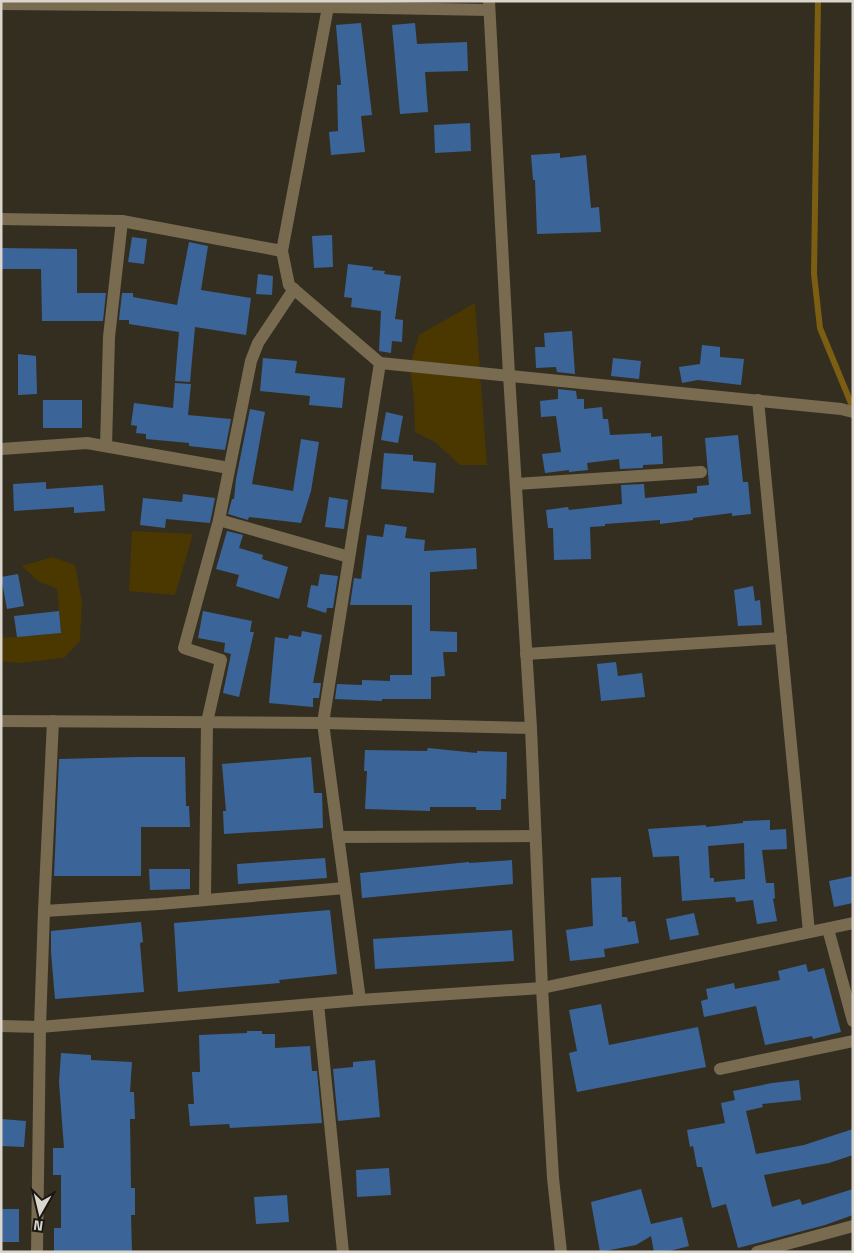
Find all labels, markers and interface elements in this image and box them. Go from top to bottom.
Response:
north arrow [15,1188,65,1238]
text: N [32,1215,44,1237]

